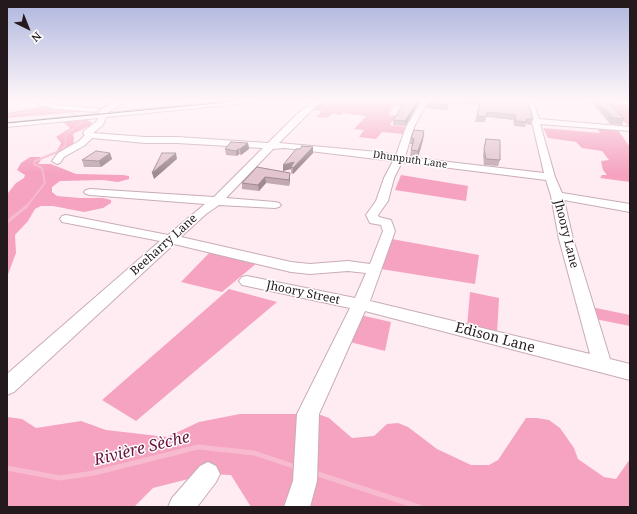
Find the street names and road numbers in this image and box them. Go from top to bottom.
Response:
street label: Dhunputh Lane [372,149,448,171]
street label: Jhoory Lane [551,198,581,270]
street label: Beeharry Lane [128,211,200,279]
street label: Jhoory Street [265,278,341,308]
street label: Edison Lane [453,319,537,357]

